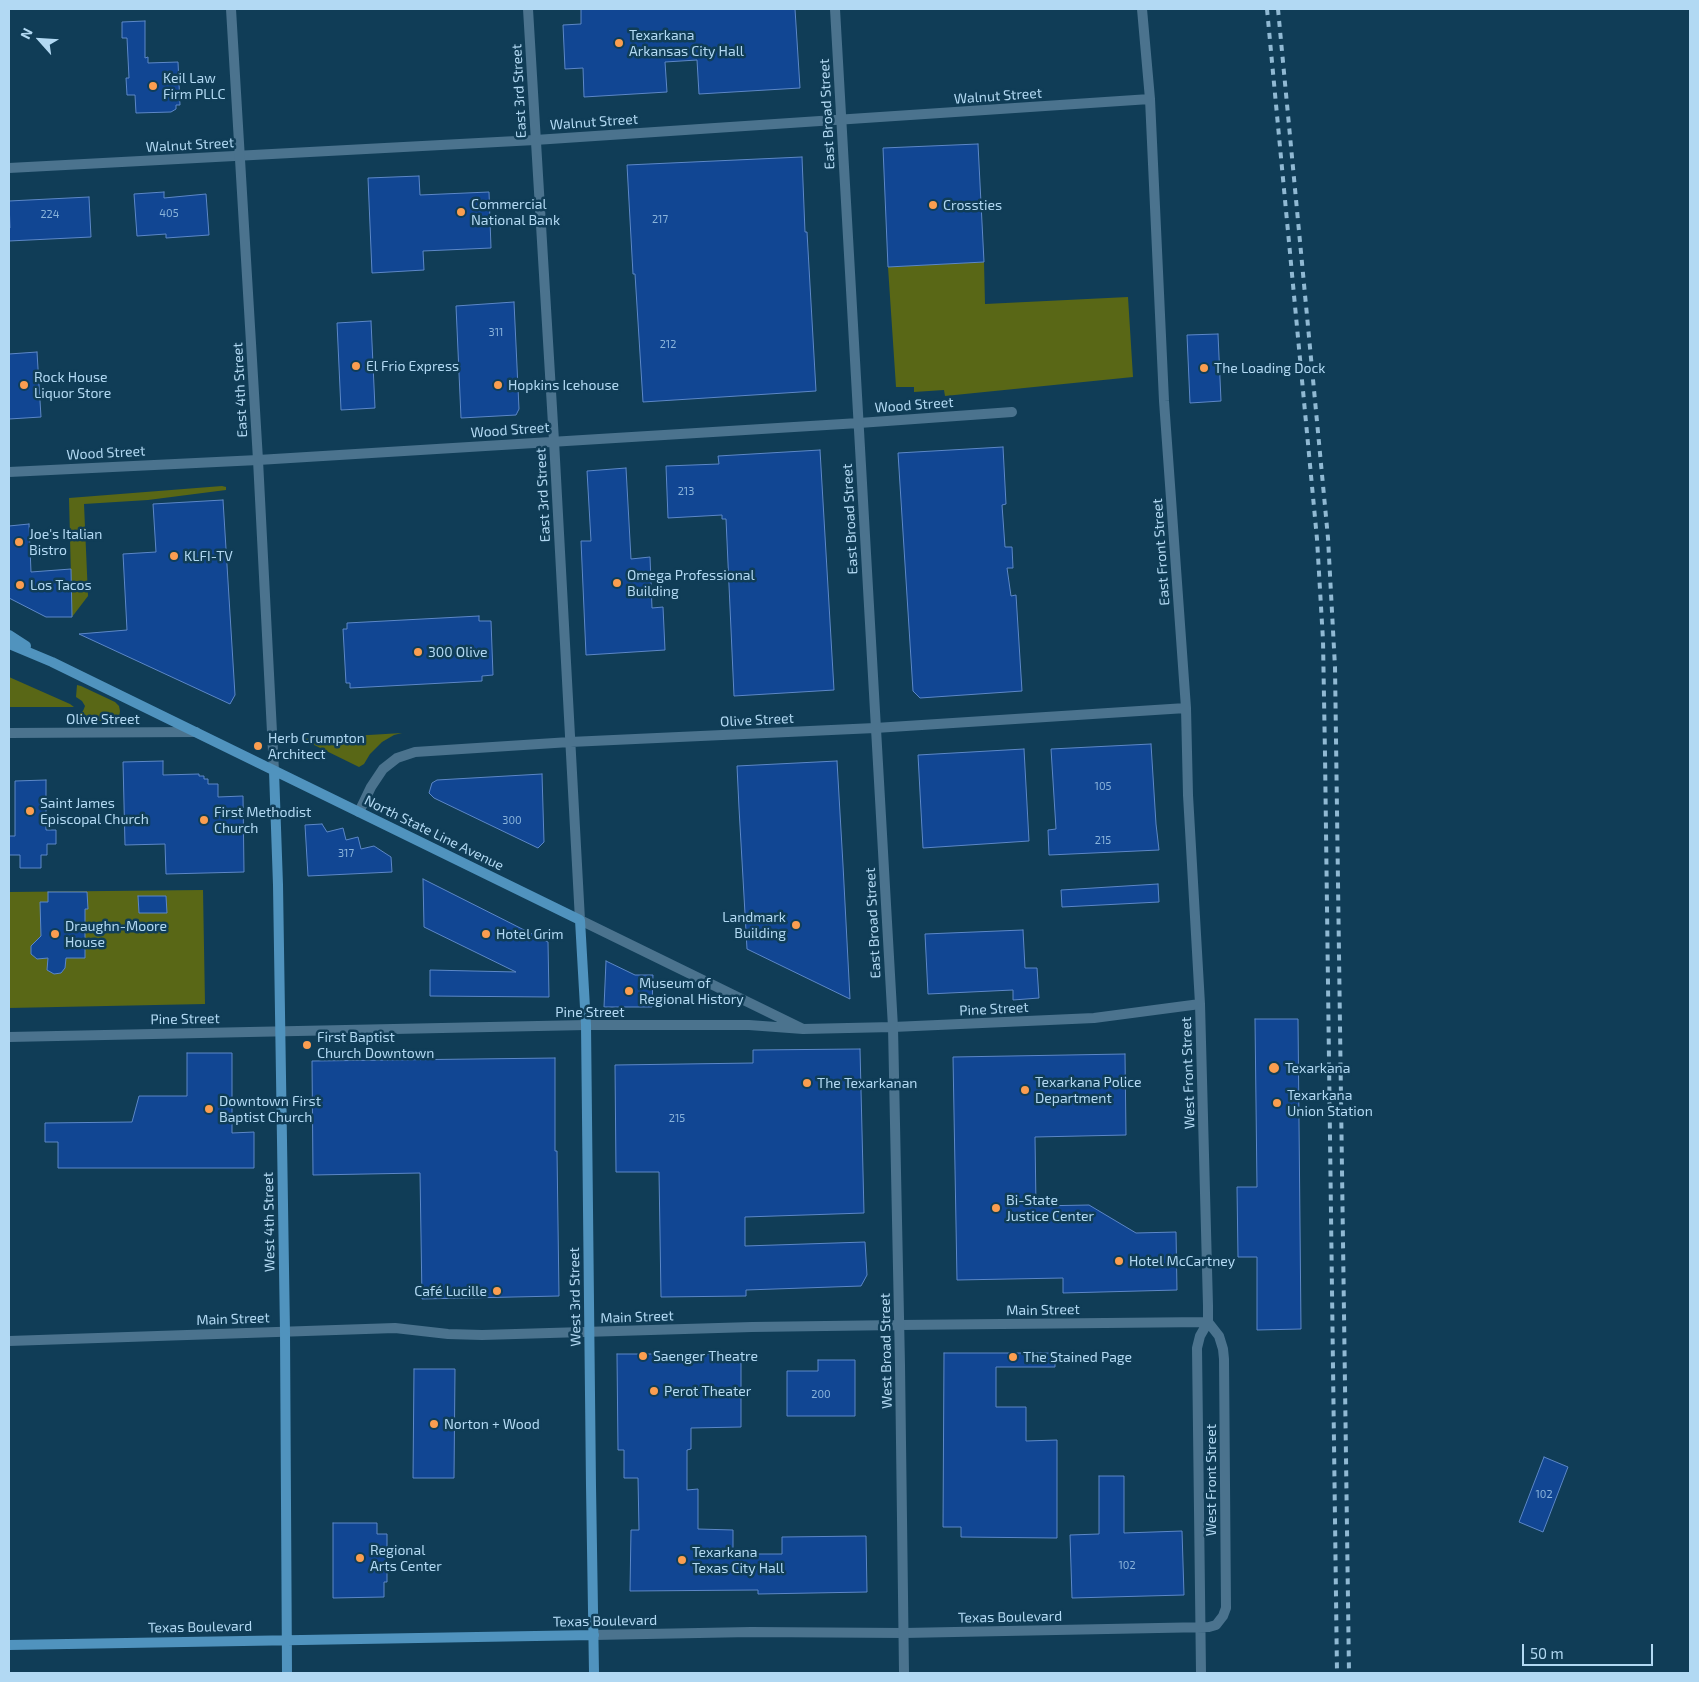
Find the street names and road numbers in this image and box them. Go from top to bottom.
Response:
street label: East 3rd Street [508,43,530,139]
street label: East Broad Street [816,58,838,170]
street label: Walnut Street [953,85,1043,107]
street label: Walnut Street [549,111,639,133]
street label: Walnut Street [145,134,235,156]
street label: East 4th Street [229,342,251,438]
street label: Wood Street [874,394,954,416]
street label: Wood Street [470,419,550,441]
street label: Wood Street [66,443,146,463]
street label: East 3rd Street [532,447,554,543]
street label: East Broad Street [839,463,861,575]
street label: East Front Street [1149,498,1173,606]
street label: Olive Street [720,710,794,730]
street label: Olive Street [66,711,140,727]
street label: North State Line Avenue [361,792,507,874]
street label: East Broad Street [862,867,884,979]
street label: Pine Street [959,999,1029,1019]
street label: Pine Street [555,1004,625,1020]
street label: Pine Street [150,1010,220,1028]
street label: West Front Street [1178,1017,1198,1129]
street label: West 4th Street [260,1172,278,1272]
street label: West 3rd Street [566,1247,584,1347]
street label: West Broad Street [877,1293,895,1409]
street label: Main Street [1006,1301,1080,1319]
street label: Main Street [600,1307,674,1327]
street label: Main Street [196,1309,270,1329]
street label: West Front Street [1203,1424,1219,1536]
street label: Texas Boulevard [958,1608,1062,1626]
street label: Texas Boulevard [553,1612,657,1630]
street label: Texas Boulevard [148,1618,252,1636]

